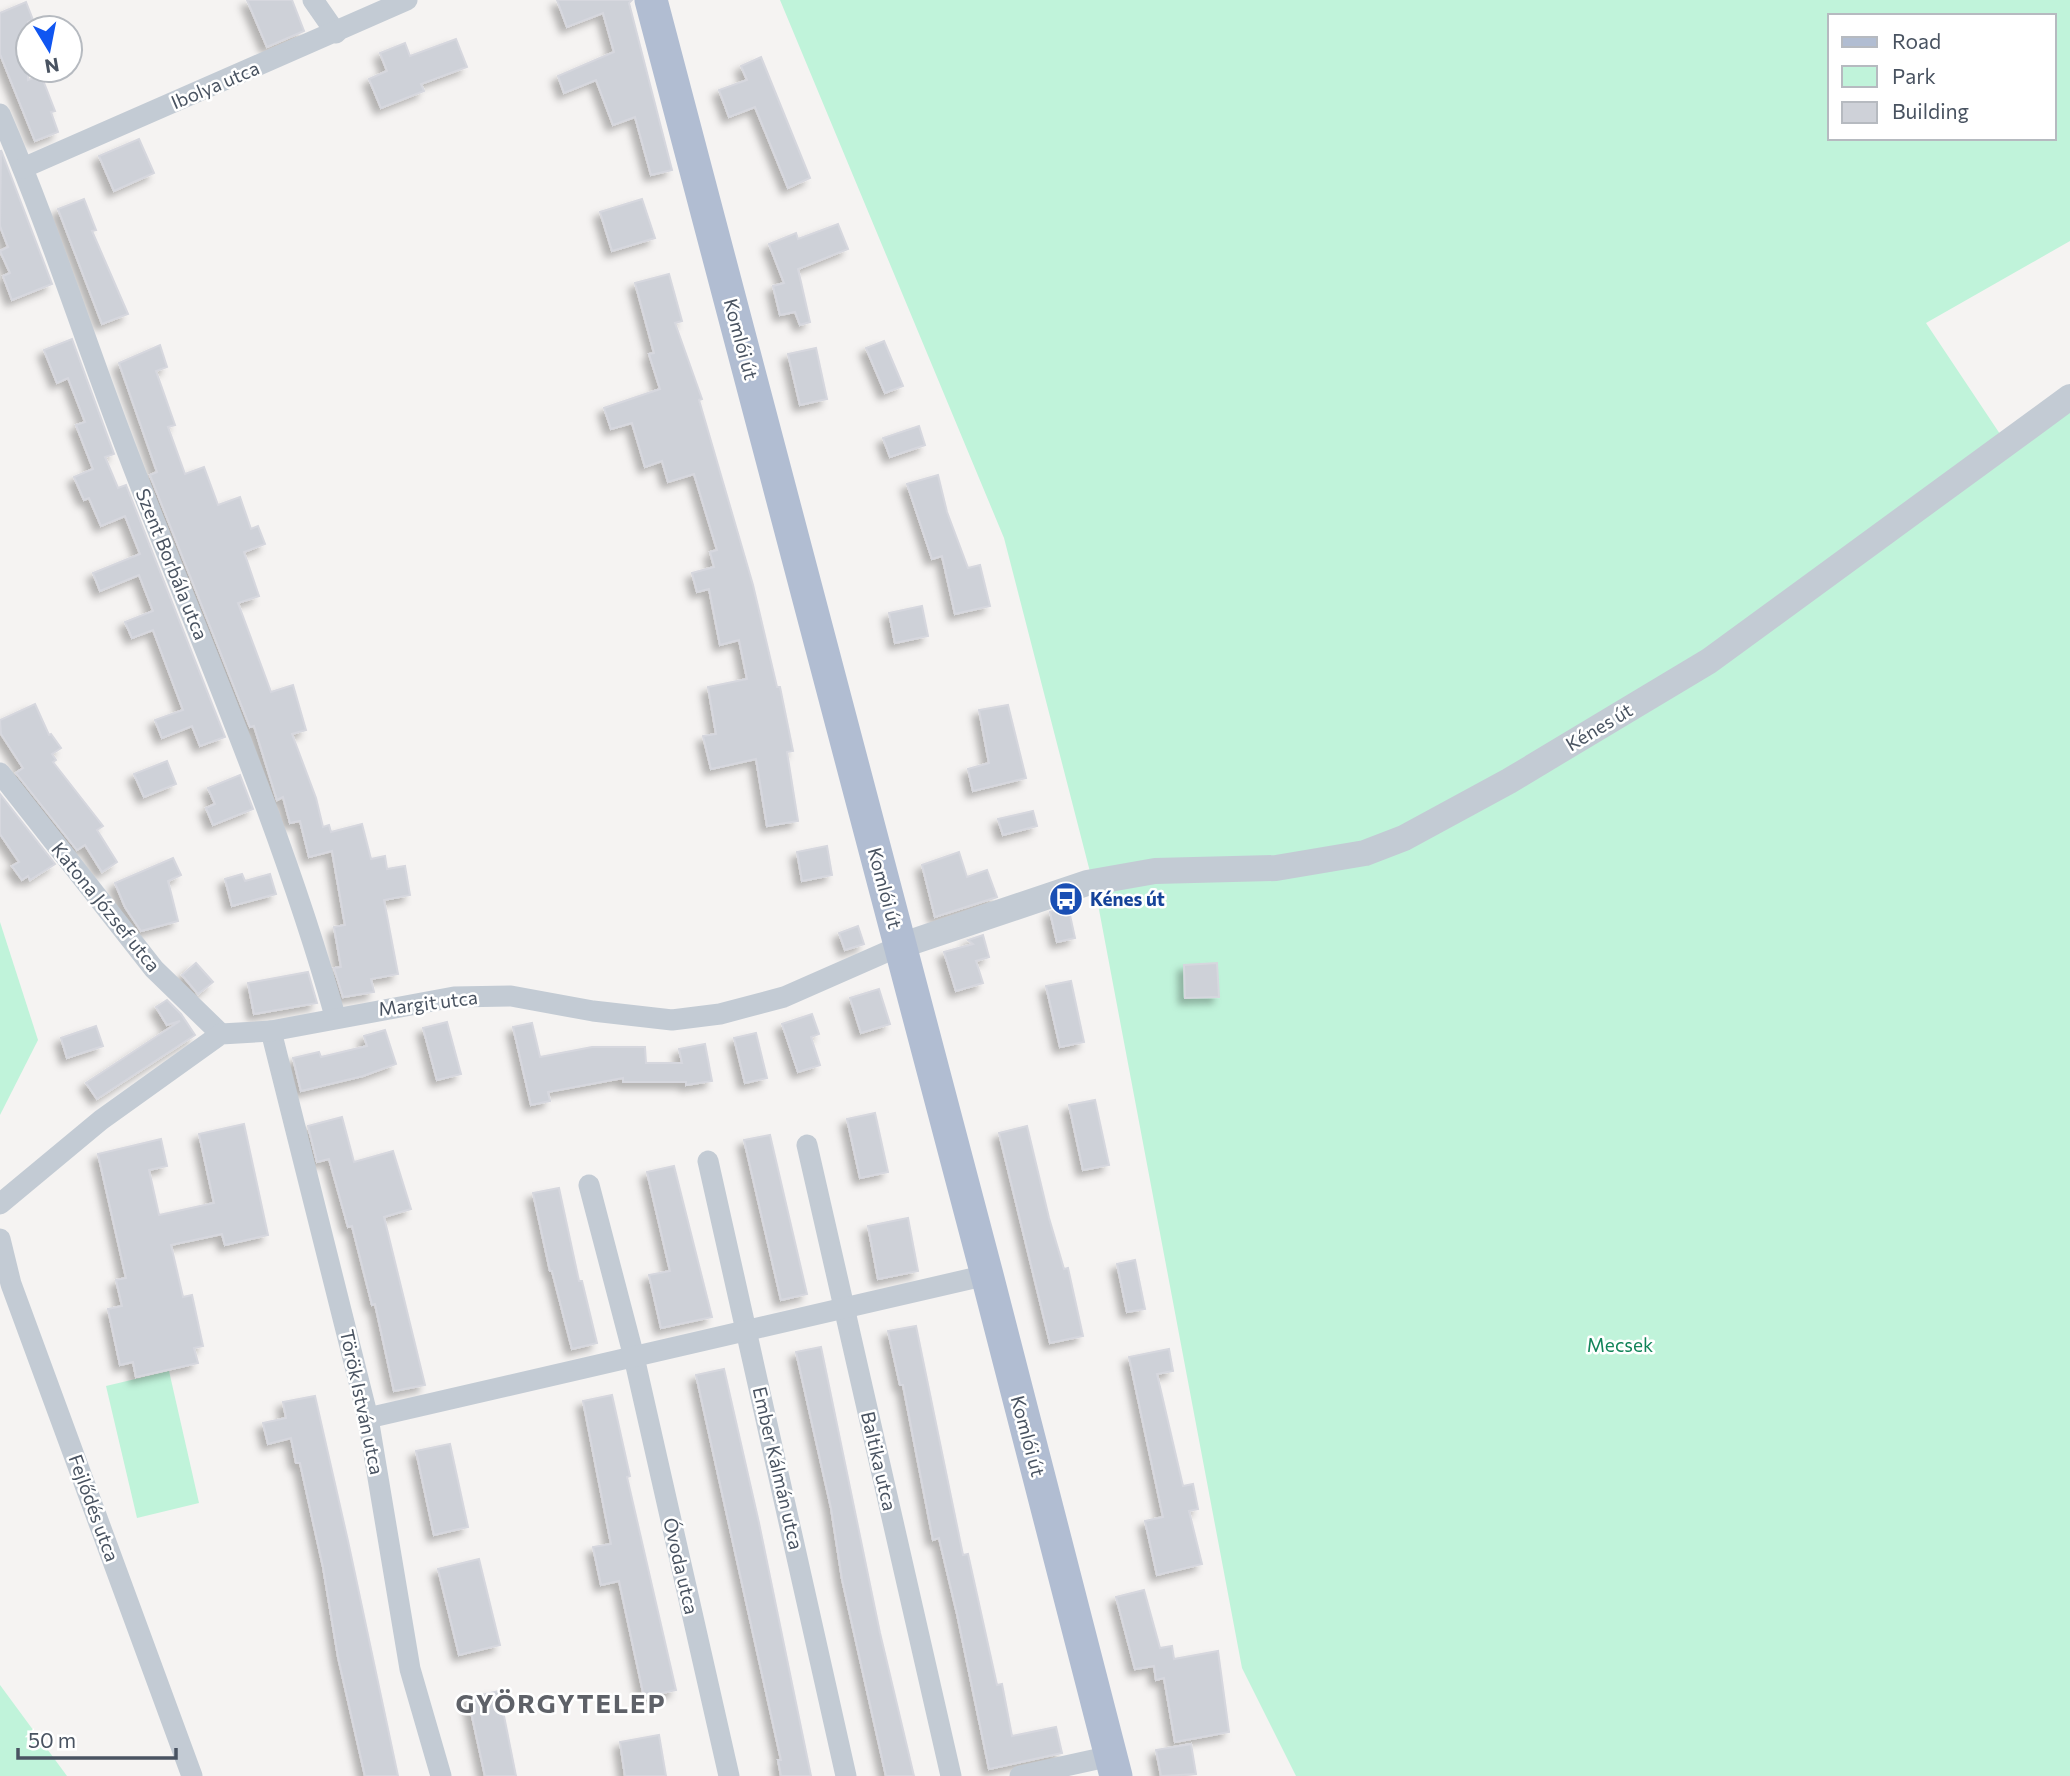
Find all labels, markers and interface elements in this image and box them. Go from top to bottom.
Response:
north arrow [14,14,84,84]
legend [1828,14,2056,140]
text: Road [1892,28,1941,53]
text: N [43,54,61,79]
street label: Ibolya utca [167,56,262,113]
text: Park [1892,63,1936,88]
text: Building [1892,98,1969,123]
street label: Komlói út [720,296,763,382]
street label: Szent Borbála utca [132,485,213,643]
street label: Kénes út [1561,698,1636,755]
street label: Katona József utca [47,837,166,976]
street label: Komlói út [864,845,907,931]
bus stop icon: Kénes út [1047,880,1085,918]
place label: Kénes út [1090,887,1165,910]
street label: Margit utca [377,985,479,1020]
street label: Török István utca [336,1327,389,1477]
park label: Mecsek [1587,1333,1653,1356]
street label: Ember Kálmán utca [749,1384,808,1552]
street label: Komlói út [1007,1393,1050,1479]
street label: Baltika utca [857,1409,902,1513]
street label: Fejlődés utca [64,1451,124,1565]
street label: Óvoda utca [659,1515,705,1616]
district label: GYÖRGYTELEP [455,1687,667,1718]
scale bar [18,1716,175,1760]
text: 50 m [28,1727,76,1752]

